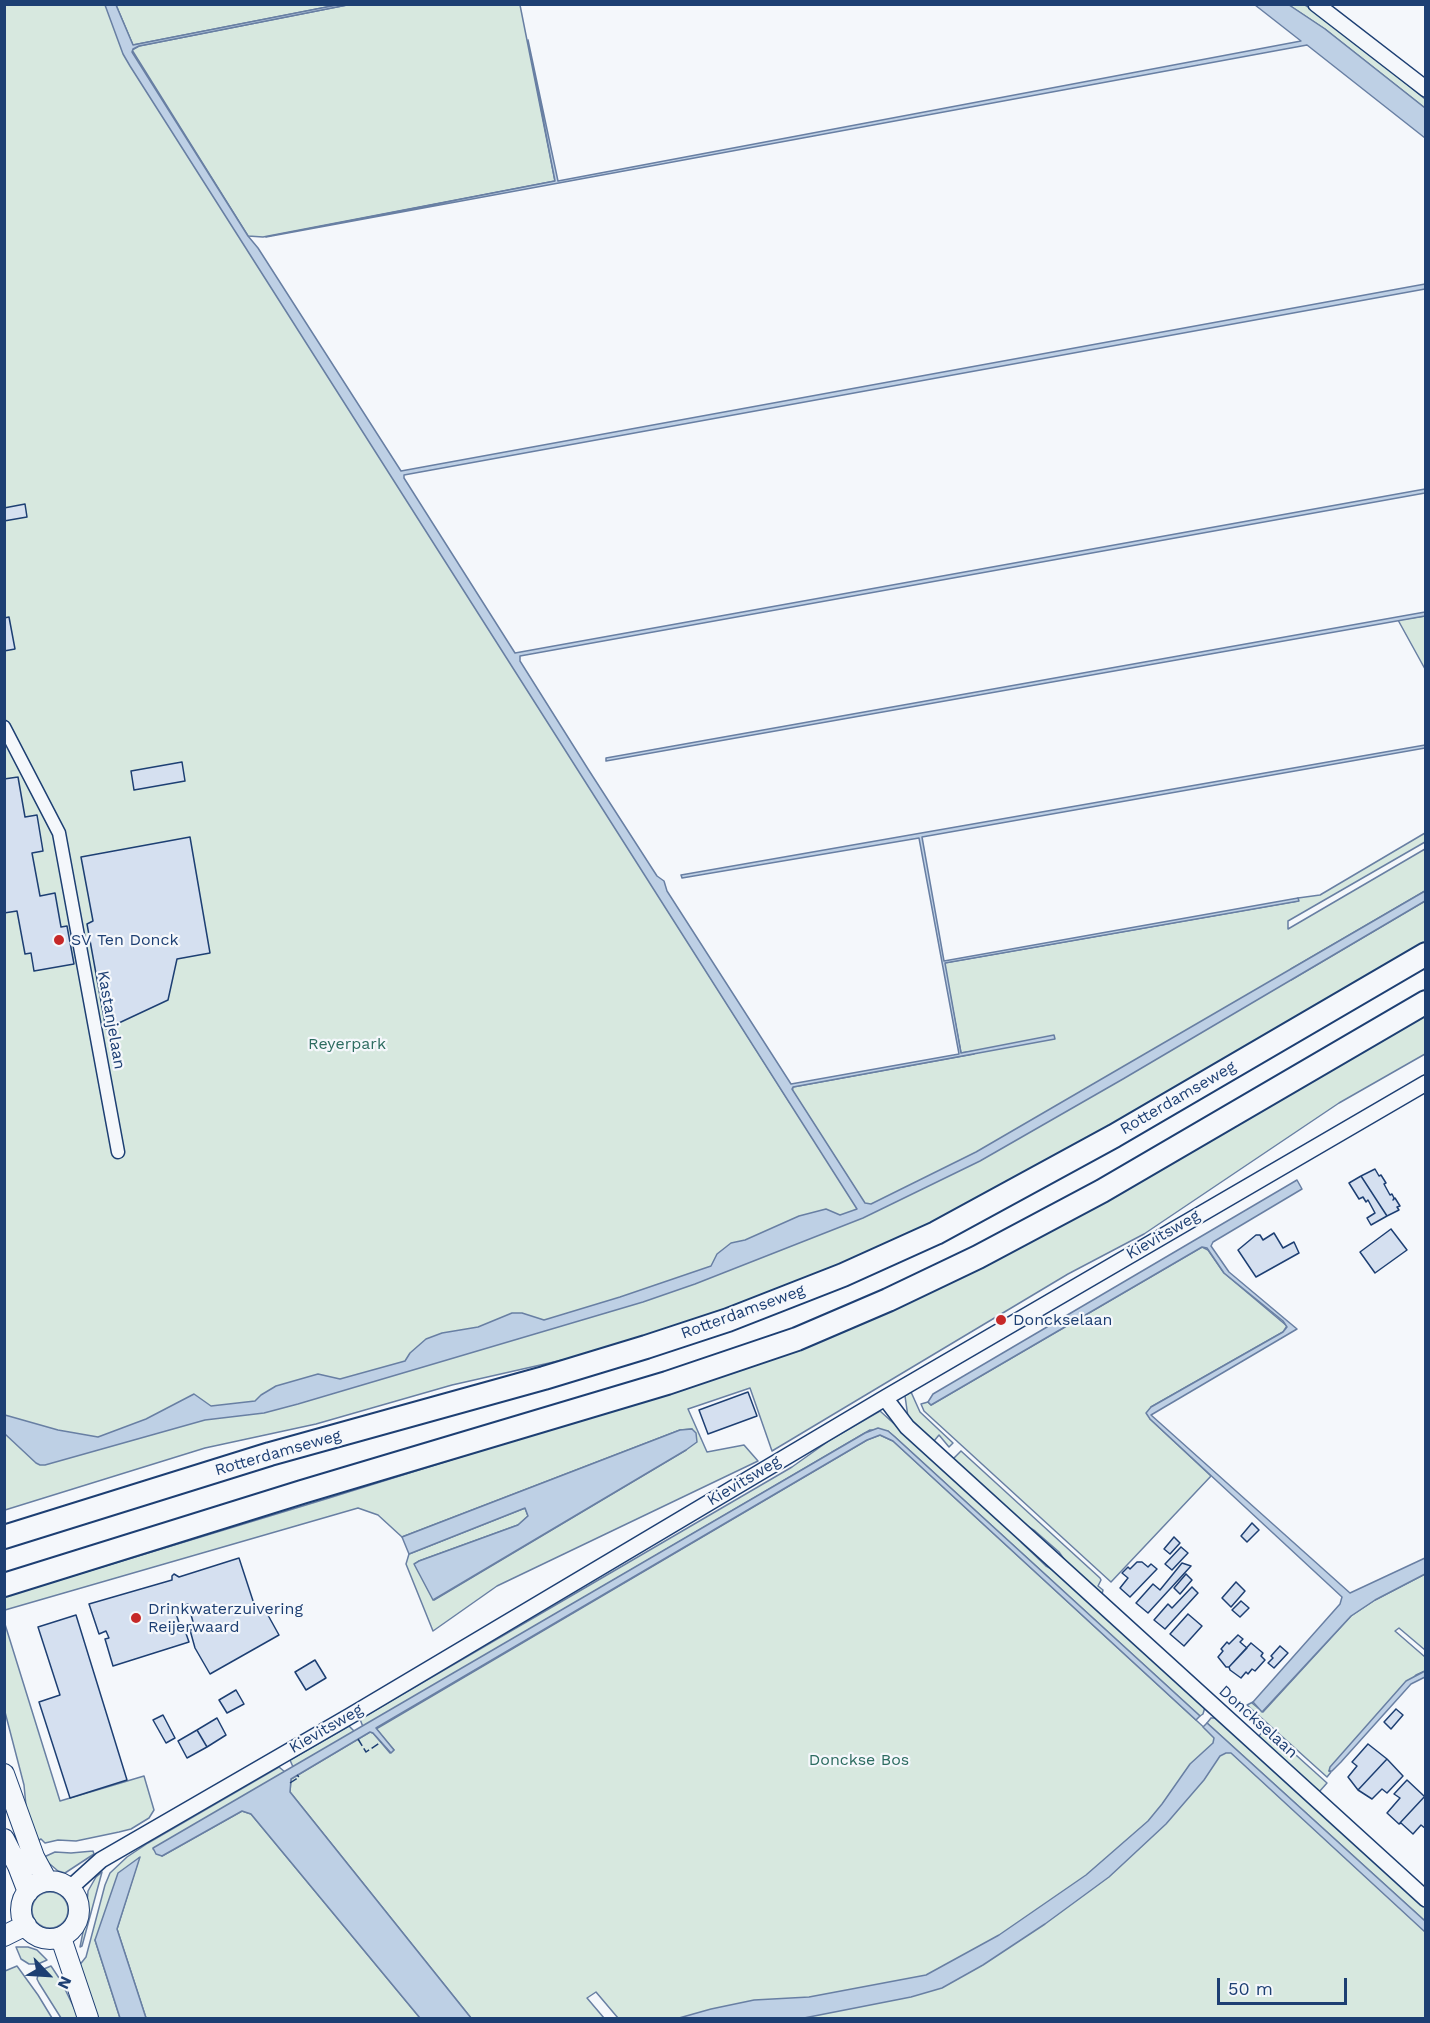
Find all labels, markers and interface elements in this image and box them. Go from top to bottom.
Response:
place label: SV Ten Donck [71,930,178,950]
marker: SV Ten Donck [52,933,66,947]
street label: Kastanjelaan [93,969,129,1071]
park label: Reyerpark [308,1034,386,1054]
street label: Rotterdamseweg [1117,1057,1239,1139]
street label: Kievitsweg [1123,1206,1203,1264]
street label: Rotterdamseweg [678,1281,808,1343]
place label: Donckselaan [1013,1310,1112,1330]
marker: Donckselaan [994,1313,1008,1327]
street label: Rotterdamseweg [213,1426,343,1480]
street label: Kievitsweg [704,1452,784,1510]
place label: Drinkwaterzuivering Reijerwaard [148,1599,303,1637]
marker: Drinkwaterzuivering Reijerwaard [129,1611,143,1625]
street label: Donckselaan [1215,1682,1301,1762]
street label: Kievitsweg [286,1700,366,1758]
park label: Donckse Bos [809,1750,909,1770]
north arrow [18,1945,78,2005]
scale bar [1220,1966,1350,2004]
text: N [54,1973,76,1992]
text: 50 m [1228,1978,1273,1999]

